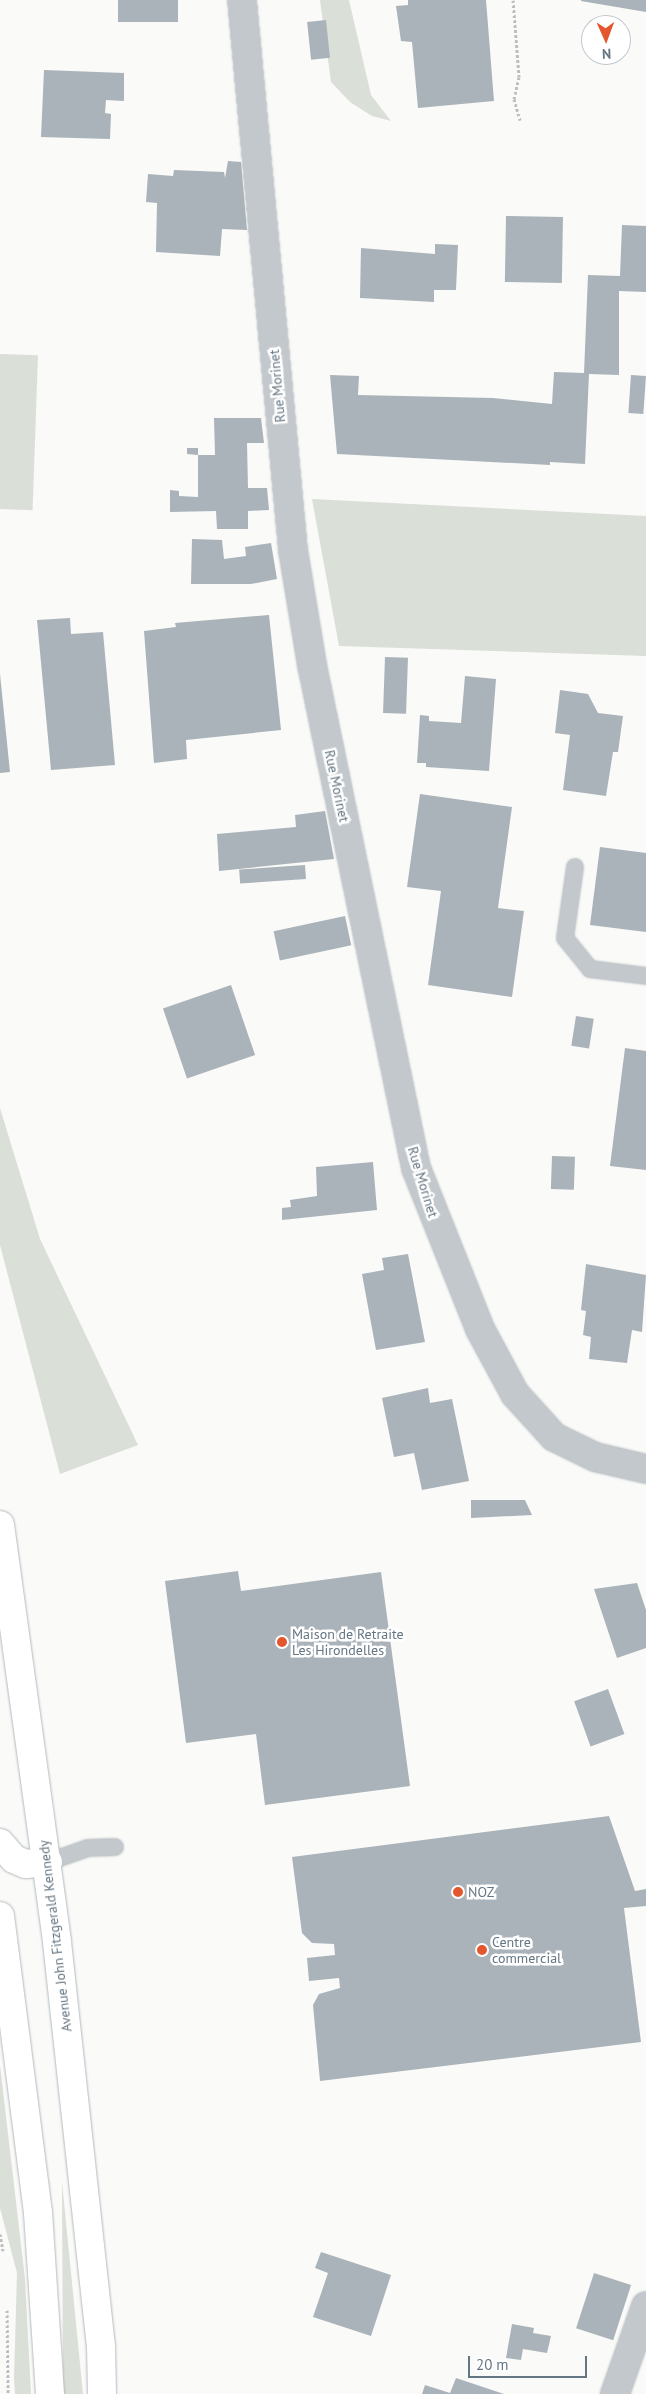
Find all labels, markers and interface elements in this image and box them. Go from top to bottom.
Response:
north arrow [581,15,631,65]
text: N [602,45,611,63]
street label: Rue Morinet [265,349,289,423]
street label: Rue Morinet [321,748,353,824]
street label: Rue Morinet [404,1145,442,1219]
place label: Maison de Retraite Les Hirondelles [292,1626,404,1658]
marker: Maison de Retraite Les Hirondelles [276,1636,288,1648]
street label: Avenue John Fitzgerald Kennedy [35,1839,75,2033]
place label: NOZ [468,1884,494,1900]
marker: NOZ [452,1886,464,1898]
place label: Centre commercial [492,1934,561,1966]
marker: Centre commercial [476,1944,488,1956]
scale bar [471,2346,590,2378]
text: 20 m [476,2355,509,2374]

